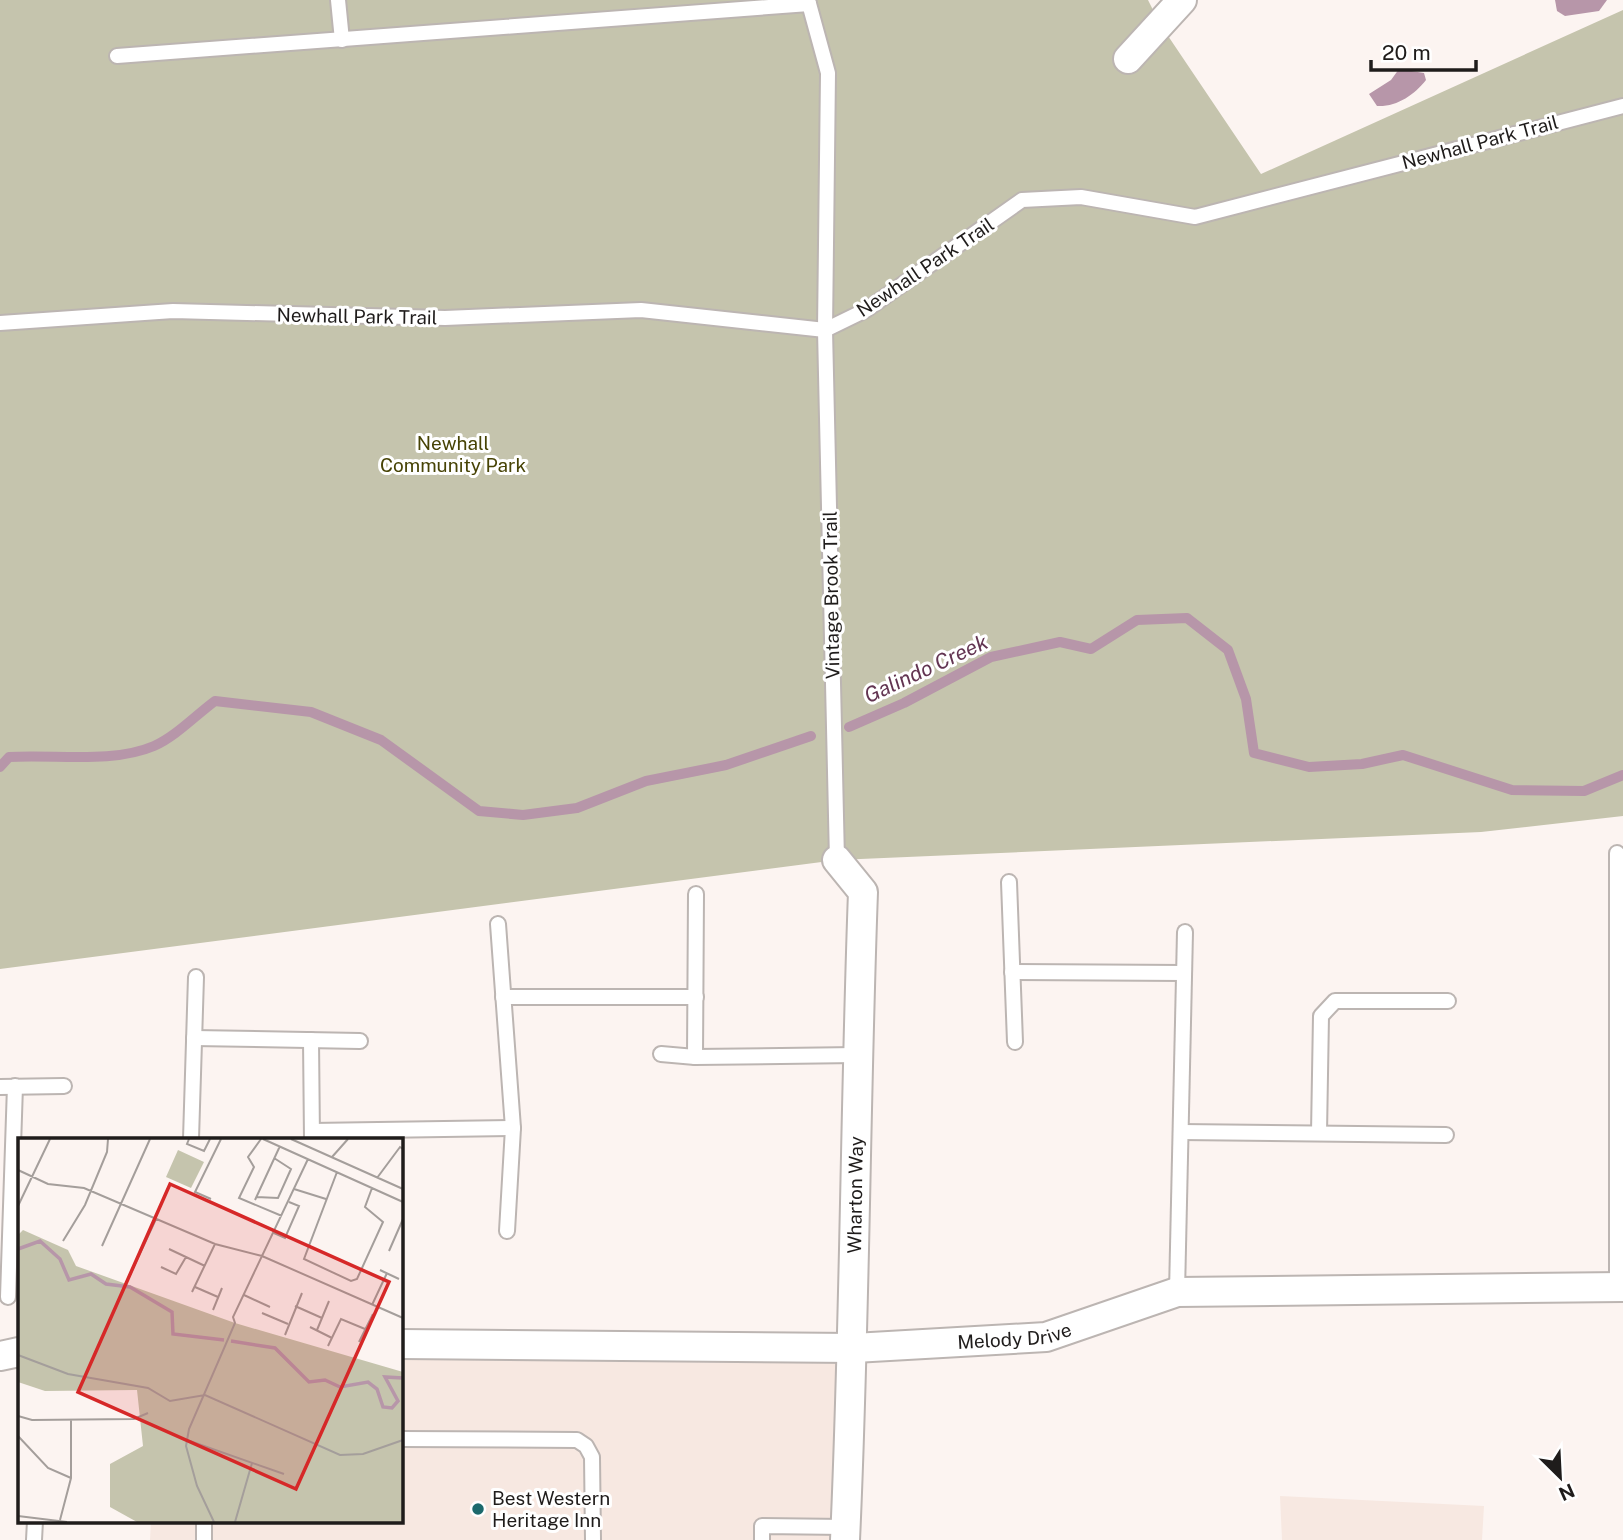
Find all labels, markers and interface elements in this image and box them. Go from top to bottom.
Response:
scale bar [1371,28,1476,72]
text: 20 m [1382,40,1431,65]
street label: Newhall Park Trail [1399,111,1561,173]
street label: Newhall Park Trail [852,213,998,321]
street label: Newhall Park Trail [276,304,438,328]
park label: Newhall Community Park [380,432,526,476]
street label: Vintage Brook Trail [819,511,843,679]
water label: Galindo Creek [860,629,992,708]
street label: Wharton Way [843,1136,867,1254]
inset map [18,1138,402,1522]
street label: Melody Drive [957,1318,1074,1353]
north arrow [1525,1442,1595,1512]
text: N [1556,1479,1578,1506]
place label: Best Western Heritage Inn [492,1487,610,1531]
marker: Best Western Heritage Inn [470,1501,486,1517]

